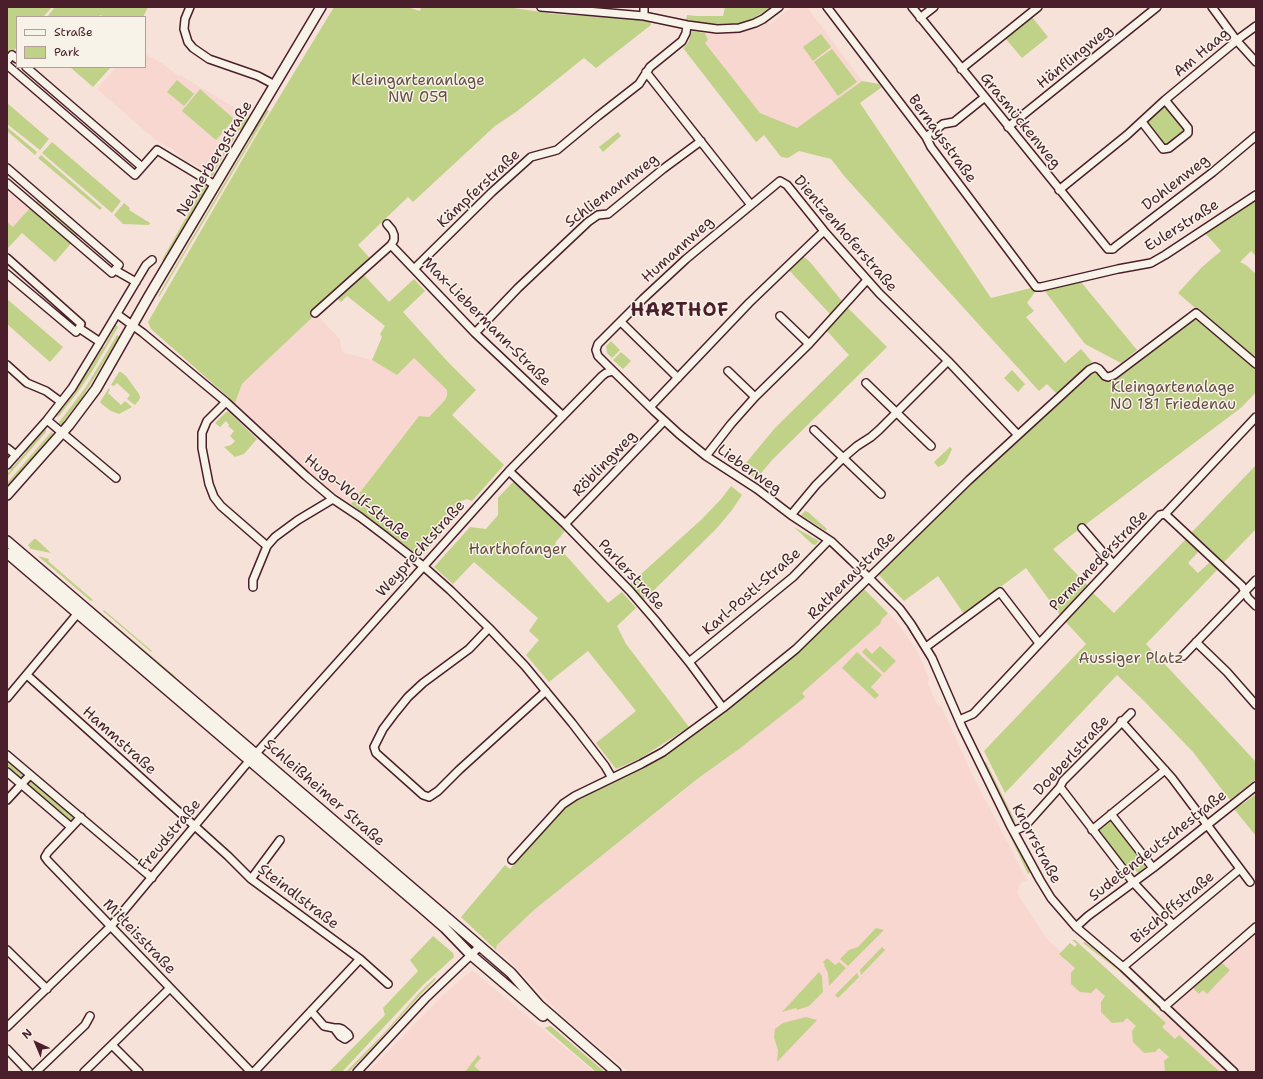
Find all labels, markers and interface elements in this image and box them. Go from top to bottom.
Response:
legend [16,16,146,68]
street label: Hänflingweg [1034,21,1116,93]
text: Straße [54,24,93,40]
street label: Am Haag [1170,24,1234,82]
text: Park [54,44,80,60]
street label: Grasmückenweg [976,69,1064,173]
park label: Kleingartenanlage NW 059 [351,72,485,107]
street label: Bernaysstraße [904,91,980,187]
street label: Neuherbergstraße [173,98,257,220]
street label: Kämpferstraße [434,146,524,232]
street label: Schliemannweg [562,150,662,232]
street label: Dohlenweg [1139,151,1213,215]
street label: Dientzenhoferstraße [789,172,901,296]
street label: Eulerstraße [1142,196,1222,256]
street label: Humannweg [638,213,718,287]
street label: Max-Liebermann-Straße [418,254,554,390]
district label: HARTHOF [631,300,729,322]
park label: Kleingartenalage NO 181 Friedenau [1110,379,1236,414]
street label: Röblingweg [569,427,641,501]
street label: Lieberweg [713,441,785,499]
street label: Hugo-Wolf-Straße [300,451,414,545]
street label: Weyprechtstraße [373,497,469,601]
street label: Permanederstraße [1046,507,1152,615]
street label: Rathenaustraße [804,528,900,624]
street label: Parlerstraße [594,536,668,614]
park label: Harthofanger [469,541,567,559]
street label: Karl-Postl-Straße [699,545,805,639]
park label: Aussiger Platz [1079,650,1183,668]
street label: Hammstraße [78,703,160,779]
street label: Doeberlstraße [1030,712,1114,800]
street label: Schleißheimer Straße [260,736,388,850]
street label: Sudetendeutschestraße [1086,787,1230,905]
street label: Freudstraße [135,796,205,874]
street label: Knorrstraße [1007,801,1065,887]
street label: Steindlstraße [254,861,342,933]
street label: Bischoffstraße [1128,868,1218,948]
street label: Mitteisstraße [99,896,179,978]
north arrow [16,1023,56,1063]
text: N [19,1026,36,1042]

